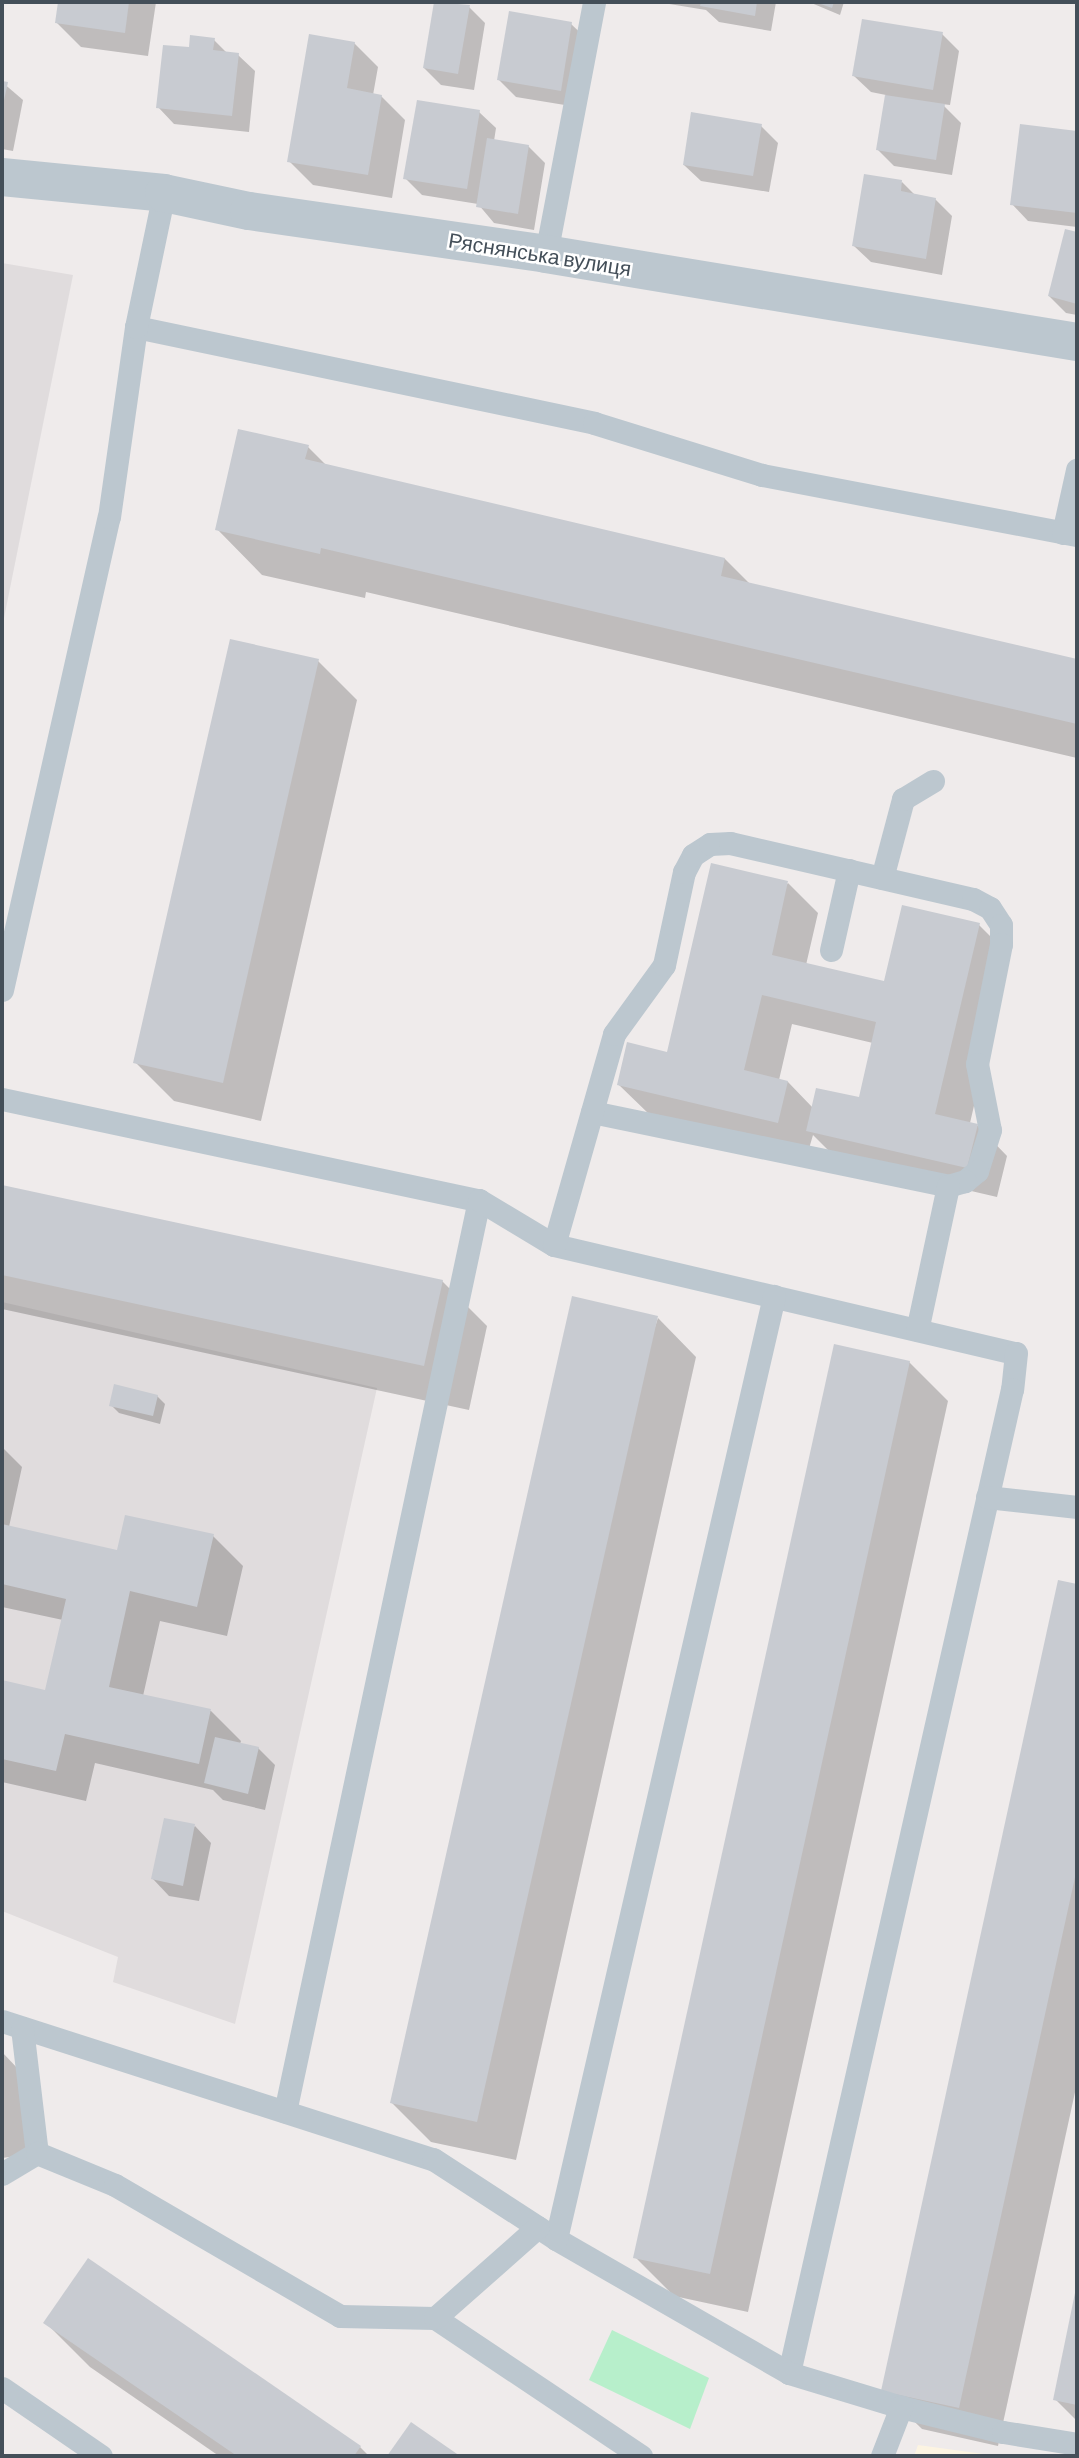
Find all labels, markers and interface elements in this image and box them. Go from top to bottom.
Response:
street label: Ряснянська вулиця [447,227,633,281]

